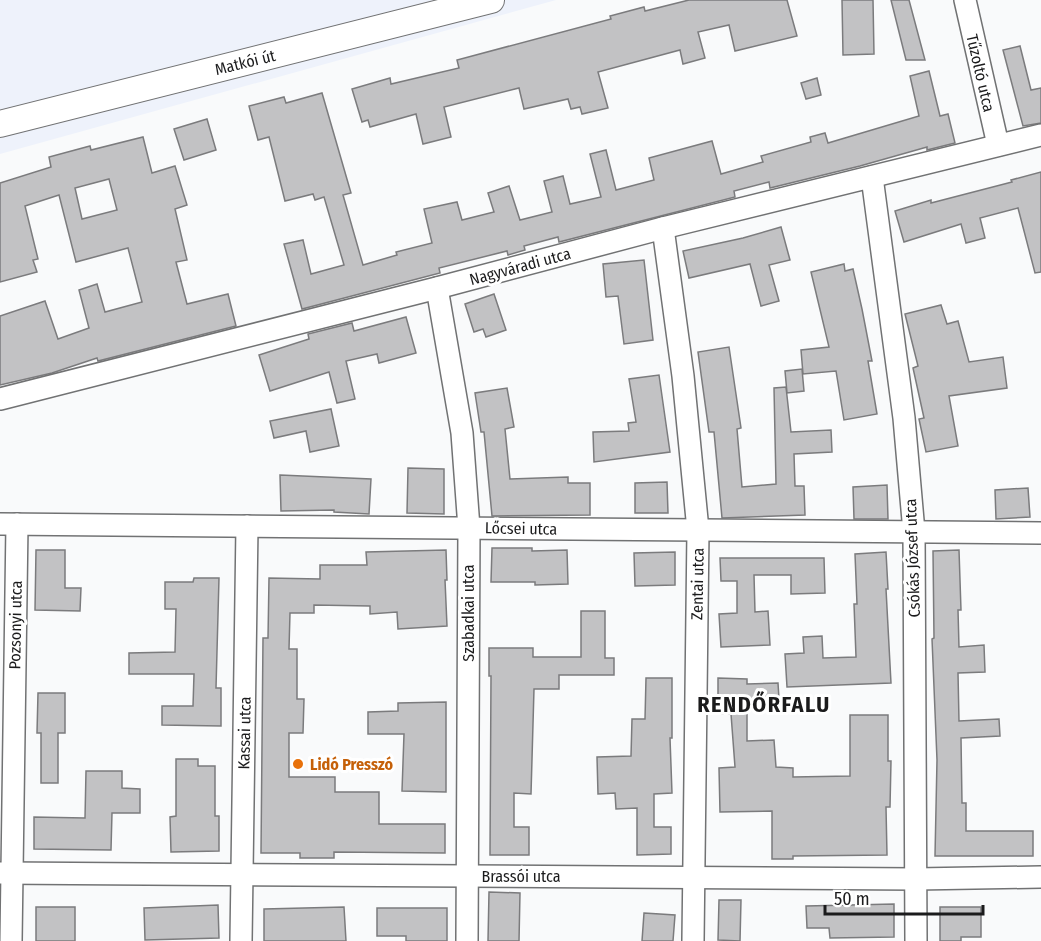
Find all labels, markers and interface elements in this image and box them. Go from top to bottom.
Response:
street label: Tűzoltó utca [962,32,999,114]
street label: Matkói út [213,46,278,79]
street label: Nagyváradi utca [467,244,573,289]
street label: Csókás József utca [901,498,924,618]
street label: Lőcsei utca [485,518,558,539]
street label: Zentai utca [687,548,708,620]
street label: Szabadkai utca [459,564,478,662]
street label: Pozsonyi utca [5,580,26,670]
district label: RENDŐRFALU [697,691,831,718]
street label: Kassai utca [234,696,255,770]
place label: Lidó Presszó [310,755,394,774]
marker: Lidó Presszó [291,757,305,771]
street label: Brassói utca [481,867,561,886]
scale bar [825,878,982,916]
text: 50 m [834,888,870,910]

